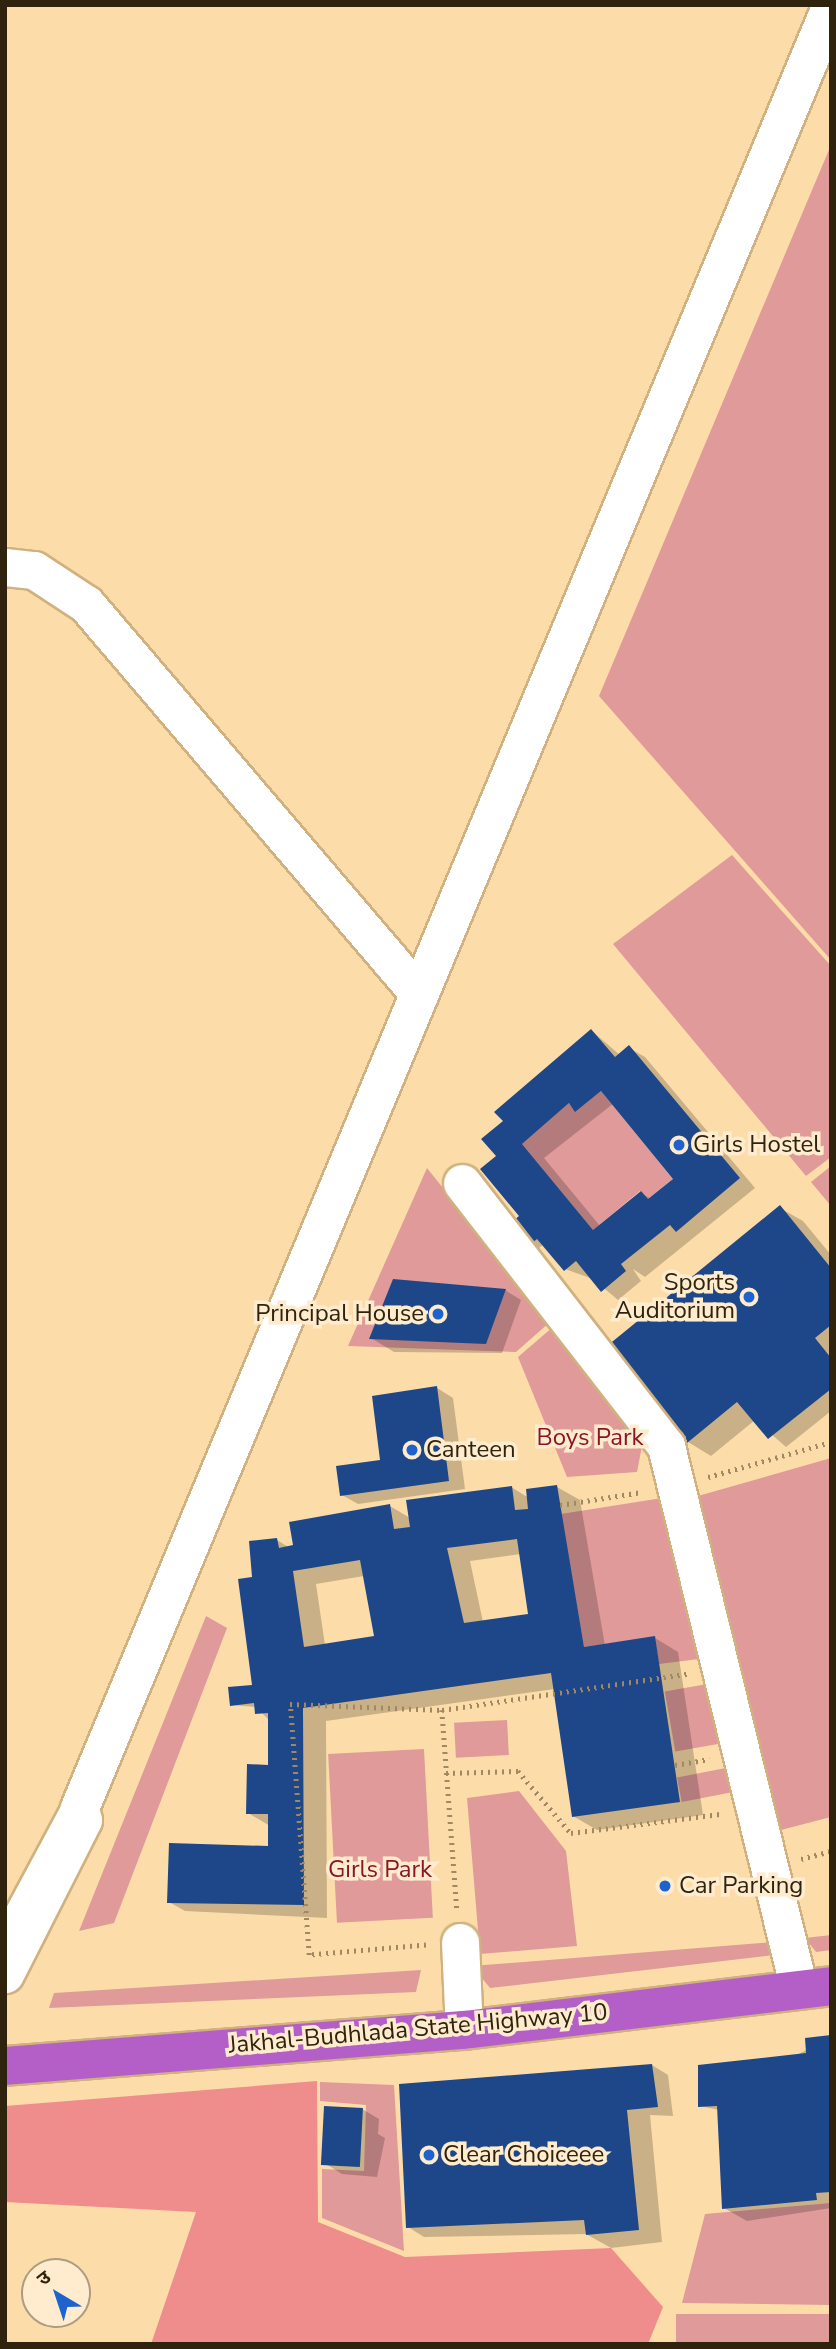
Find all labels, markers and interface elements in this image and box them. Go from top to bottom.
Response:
place label: Girls Hostel [693,1131,820,1159]
marker: Girls Hostel [671,1137,687,1153]
place label: Sports Auditorium [615,1269,735,1325]
marker: Sports Auditorium [741,1289,757,1305]
place label: Principal House [255,1300,424,1328]
marker: Principal House [430,1306,446,1322]
park label: Boys Park [536,1424,644,1452]
place label: Canteen [426,1436,516,1464]
marker: Canteen [404,1442,420,1458]
park label: Girls Park [328,1856,432,1884]
place label: Car Parking [679,1872,803,1900]
marker: Car Parking [657,1878,673,1894]
street label: Jakhal-Budhlada State Highway 10 [227,1998,609,2060]
place label: Clear Choiceee [443,2141,604,2169]
marker: Clear Choiceee [421,2147,437,2163]
north arrow [21,2258,91,2328]
text: उ [32,2265,57,2292]

